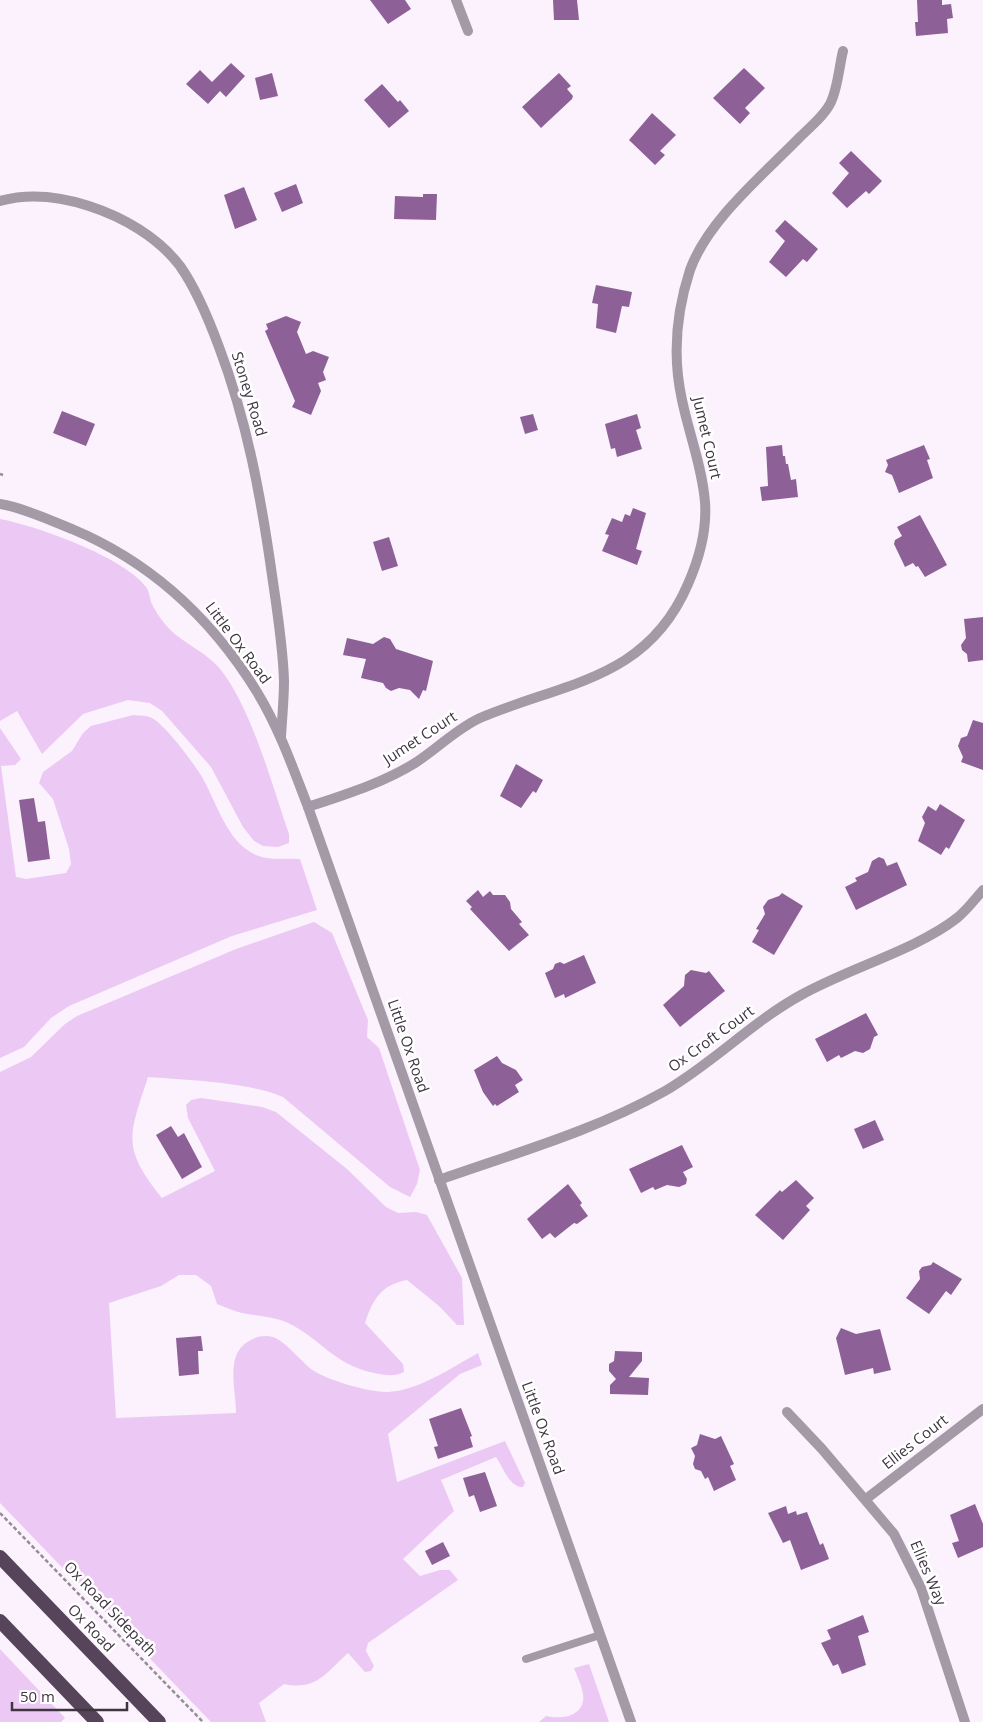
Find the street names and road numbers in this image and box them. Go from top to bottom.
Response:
street label: Stoney Road [228,349,272,438]
street label: Jumet Court [688,393,727,481]
street label: Little Ox Road [201,597,276,687]
street label: Jumet Court [377,706,460,769]
street label: Little Ox Road [384,996,434,1095]
street label: Ox Croft Court [663,1000,757,1076]
street label: Little Ox Road [518,1378,570,1477]
street label: Ellies Court [877,1409,951,1473]
street label: Ellies Way [906,1537,952,1609]
street label: Ox Road Sidepath [60,1558,160,1660]
street label: Ox Road [64,1600,118,1656]

